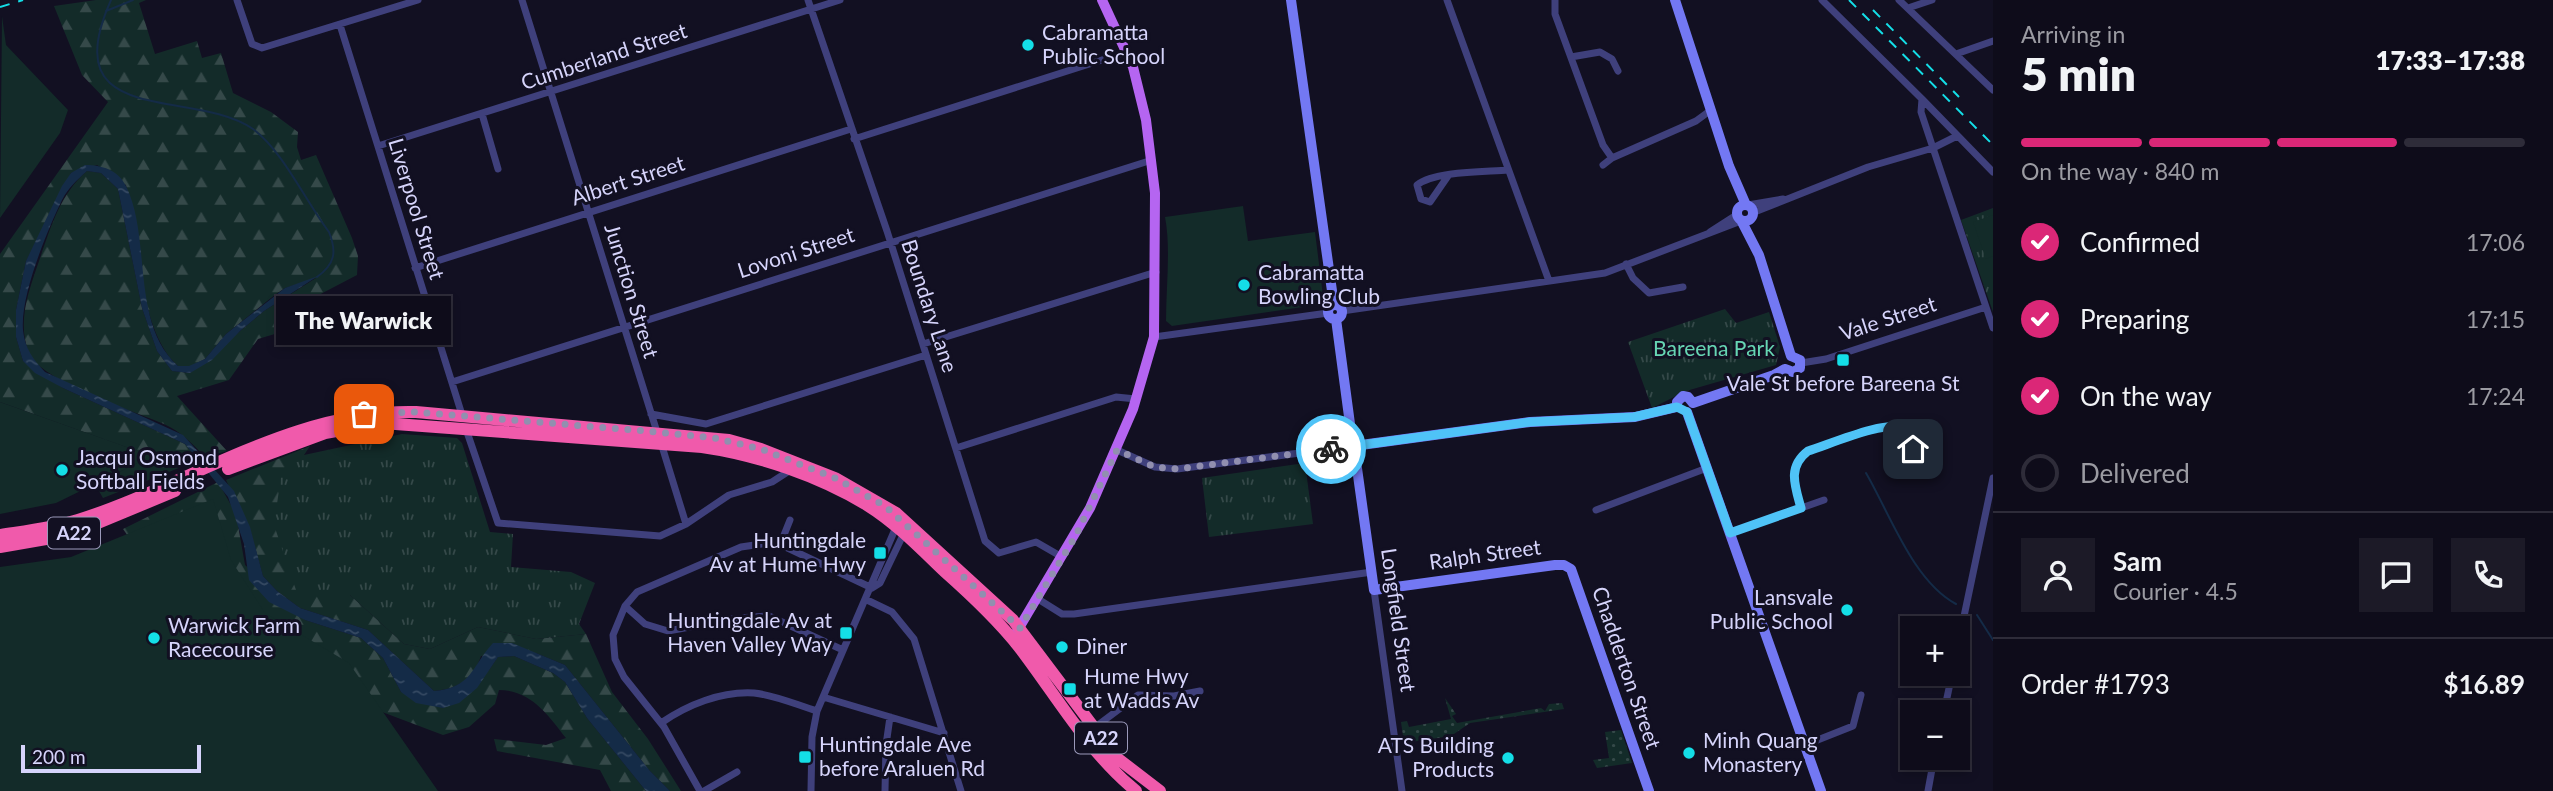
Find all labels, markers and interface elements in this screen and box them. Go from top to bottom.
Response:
street label: Cumberland Street [517,17,690,94]
place label: Cabramatta Public School [1042,19,1165,68]
text: Arriving in [2021,20,2125,48]
marker: Cabramatta Public School [1020,37,1036,53]
text: 17:33–17:38 [2375,44,2525,76]
text: 5 min [2021,46,2136,101]
street label: Liverpool Street [384,135,451,283]
street label: Albert Street [568,149,688,210]
text: On the way · 840 m [2021,157,2220,185]
street label: Junction Street [600,220,665,361]
street label: Lovoni Street [734,221,858,282]
icon: check [2021,223,2059,261]
text: Confirmed [2080,226,2200,258]
text: 17:06 [2466,228,2525,256]
street label: Boundary Lane [897,236,964,375]
place label: Cabramatta Bowling Club [1258,259,1380,308]
marker: Cabramatta Bowling Club [1236,277,1252,293]
street label: Vale Street [1836,290,1939,345]
callout: The Warwick [276,295,452,344]
icon: check [2021,300,2059,338]
text: Preparing [2080,303,2189,335]
text: 17:15 [2466,305,2525,333]
text: The Warwick [295,306,432,334]
park label: Bareena Park [1653,335,1775,360]
marker: Vale St before Bareena St [1835,352,1851,368]
place label: Vale St before Bareena St [1727,370,1960,395]
icon: check [2021,377,2059,415]
text: On the way [2080,380,2212,412]
text: 17:24 [2466,382,2525,410]
pin [334,384,394,444]
icon: bag [345,395,383,433]
courier [1296,414,1366,484]
pin [1883,419,1943,479]
icon: bike [1312,430,1350,468]
icon: home [1894,430,1932,468]
place label: Jacqui Osmond Softball Fields [76,444,217,493]
text: Delivered [2080,457,2190,489]
marker: Jacqui Osmond Softball Fields [54,462,70,478]
road number: A22 [48,518,100,548]
place label: Huntingdale Av at Hume Hwy [709,527,866,576]
street label: Ralph Street [1427,533,1543,574]
button: person [2021,538,2095,612]
button: chat [2359,538,2433,612]
button: phone [2451,538,2525,612]
marker: Huntingdale Av at Hume Hwy [872,545,888,561]
text: Sam [2113,545,2162,577]
street label: Longfield Street [1377,546,1422,694]
text: Courier · 4.5 [2113,577,2238,605]
street label: Chadderton Street [1588,583,1667,752]
place label: Lansvale Public School [1710,584,1833,633]
marker: Lansvale Public School [1839,602,1855,618]
place label: Huntingdale Av at Haven Valley Way [667,607,832,656]
place label: Warwick Farm Racecourse [168,612,300,661]
map controls [1900,616,1970,770]
button: + [1900,616,1970,686]
marker: Huntingdale Av at Haven Valley Way [838,625,854,641]
marker: Warwick Farm Racecourse [146,630,162,646]
place label: Diner [1076,633,1128,658]
marker: Diner [1054,639,1070,655]
place label: Hume Hwy at Wadds Av [1084,663,1200,712]
text: Order #1793 [2021,668,2170,700]
text: $16.89 [2443,668,2525,700]
marker: Hume Hwy at Wadds Av [1062,681,1078,697]
button: − [1900,700,1970,770]
road number: A22 [1075,722,1127,754]
place label: Minh Quang Monastery [1703,727,1818,776]
place label: Huntingdale Ave before Araluen Rd [819,731,985,780]
place label: ATS Building Products [1378,732,1494,781]
scale bar [21,742,201,774]
text: 200 m [32,745,86,768]
marker: Minh Quang Monastery [1681,745,1697,761]
marker: Huntingdale Ave before Araluen Rd [797,749,813,765]
marker: ATS Building Products [1500,750,1516,766]

